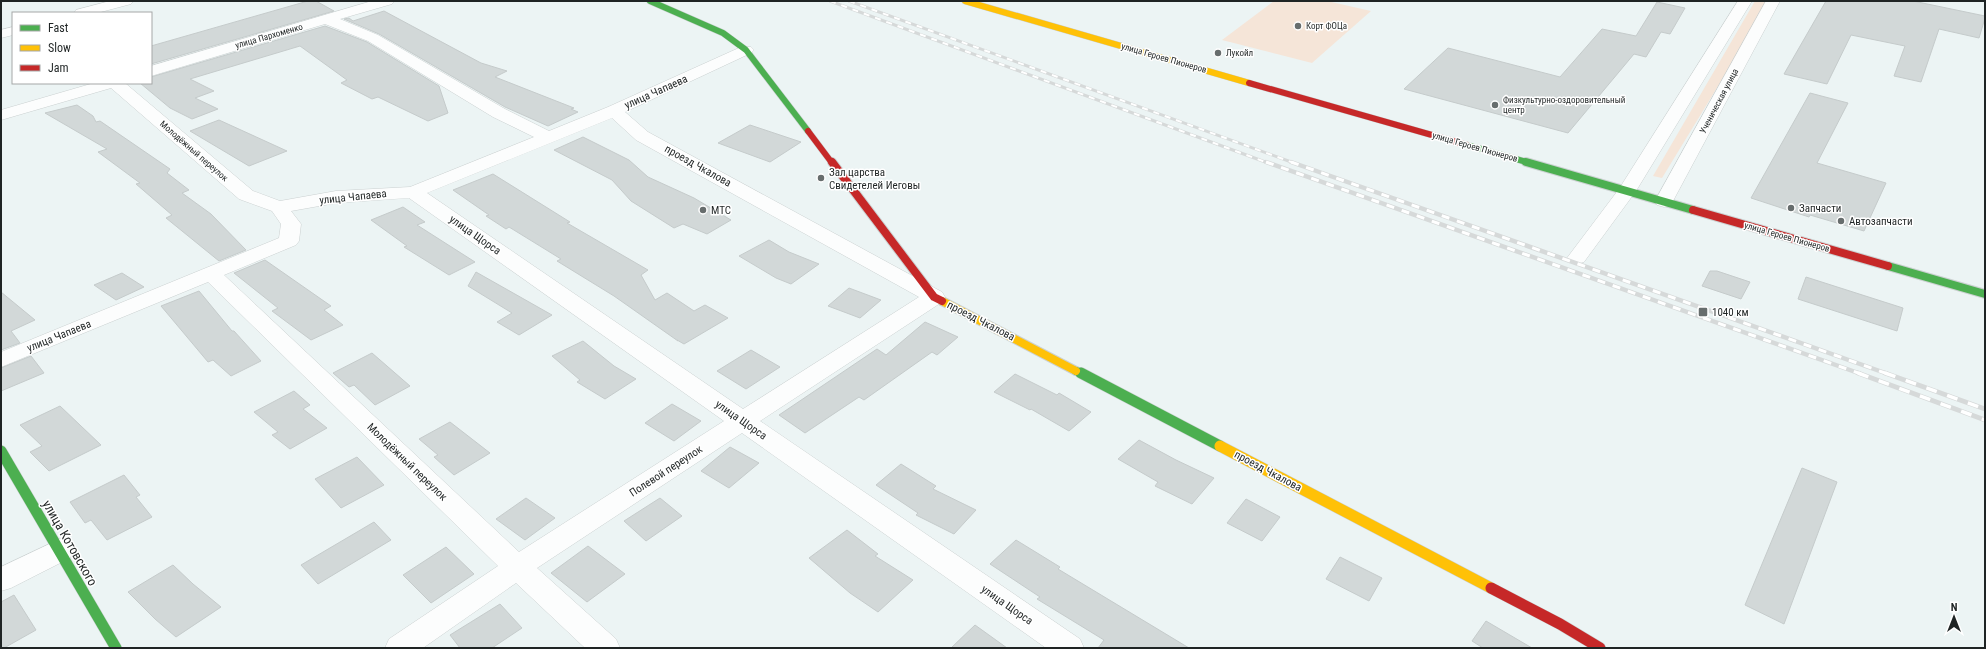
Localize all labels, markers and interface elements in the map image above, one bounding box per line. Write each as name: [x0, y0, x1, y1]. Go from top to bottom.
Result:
legend: [12, 12, 152, 84]
text: Fast: [48, 21, 69, 35]
street label: улица Пархоменко: [234, 21, 304, 50]
marker: Корт ФОЦа: [1293, 21, 1303, 31]
place label: Корт ФОЦа: [1306, 21, 1347, 31]
text: Slow: [48, 41, 71, 55]
street label: улица Героев Пионеров: [1120, 41, 1208, 75]
marker: Лукойл: [1213, 48, 1223, 58]
place label: Лукойл: [1226, 48, 1253, 58]
text: Jam: [48, 61, 69, 75]
street label: Ученическая улица: [1698, 67, 1740, 135]
street label: улица Чапаева: [622, 72, 690, 112]
place label: Физкультурно-оздоровительный центр: [1503, 95, 1625, 115]
marker: Физкультурно-оздоровительный центр: [1490, 100, 1500, 110]
street label: Молодёжный переулок: [158, 119, 231, 184]
street label: улица Героев Пионеров: [1431, 130, 1519, 164]
street label: проезд Чкалова: [662, 142, 734, 190]
place label: Зал царства Свидетелей Иеговы: [829, 166, 920, 192]
marker: Зал царства Свидетелей Иеговы: [816, 173, 826, 183]
street label: улица Чапаева: [319, 187, 387, 207]
place label: Запчасти: [1799, 202, 1841, 215]
marker: Запчасти: [1786, 203, 1796, 213]
place label: МТС: [711, 204, 731, 217]
marker: МТС: [698, 205, 708, 215]
street label: улица Щорса: [447, 213, 503, 257]
place label: Автозапчасти: [1849, 215, 1913, 228]
marker: Автозапчасти: [1836, 216, 1846, 226]
street label: улица Героев Пионеров: [1743, 220, 1831, 254]
street label: проезд Чкалова: [945, 298, 1017, 344]
marker: 1040 км: [1697, 306, 1709, 318]
place label: 1040 км: [1712, 306, 1749, 319]
street label: улица Чапаева: [25, 317, 93, 355]
street label: улица Щорса: [713, 398, 769, 442]
street label: Молодёжный переулок: [364, 420, 450, 504]
street label: Полевой переулок: [627, 442, 705, 499]
street label: проезд Чкалова: [1232, 448, 1304, 494]
street label: улица Котовского: [39, 498, 101, 588]
street label: улица Щорса: [979, 583, 1035, 627]
north arrow: [1934, 597, 1974, 637]
text: N: [1951, 601, 1958, 614]

